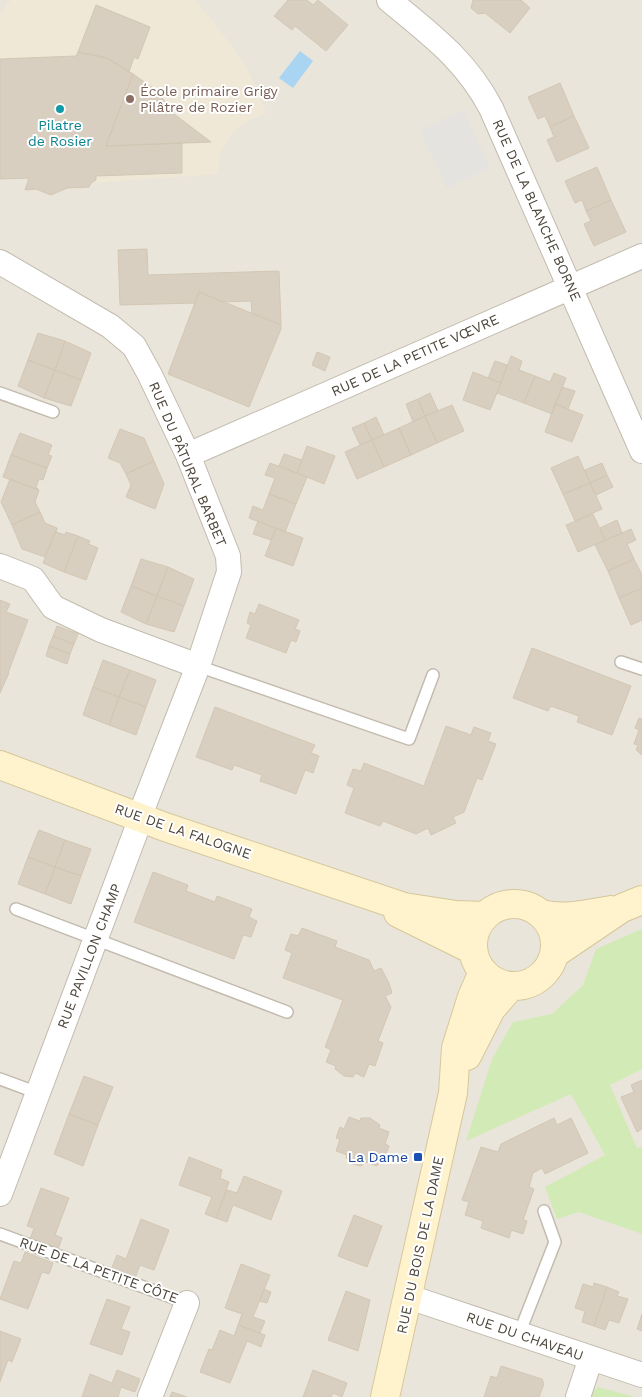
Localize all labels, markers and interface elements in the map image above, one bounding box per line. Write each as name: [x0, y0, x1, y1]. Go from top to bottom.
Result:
place label: École primaire Grigy Pilâtre de Rozier: [140, 83, 279, 115]
marker: École primaire Grigy Pilâtre de Rozier: [124, 93, 136, 105]
marker: Pilatre de Rosier: [54, 103, 66, 115]
place label: Pilatre de Rosier: [28, 117, 92, 149]
street label: RUE DE LA BLANCHE BORNE: [490, 117, 584, 303]
street label: RUE DE LA PETITE VŒVRE: [329, 311, 501, 399]
street label: RUE DU PÂTURAL BARBET: [146, 379, 230, 549]
street label: RUE DE LA FALOGNE: [113, 800, 253, 862]
street label: RUE PAVILLON CHAMP: [54, 881, 124, 1031]
place label: La Dame: [348, 1149, 408, 1165]
marker: La Dame: [412, 1151, 424, 1163]
street label: RUE DU BOIS DE LA DAME: [393, 1155, 447, 1335]
street label: RUE DE LA PETITE CÔTE: [17, 1234, 181, 1306]
street label: RUE DU CHAVEAU: [464, 1308, 586, 1364]

